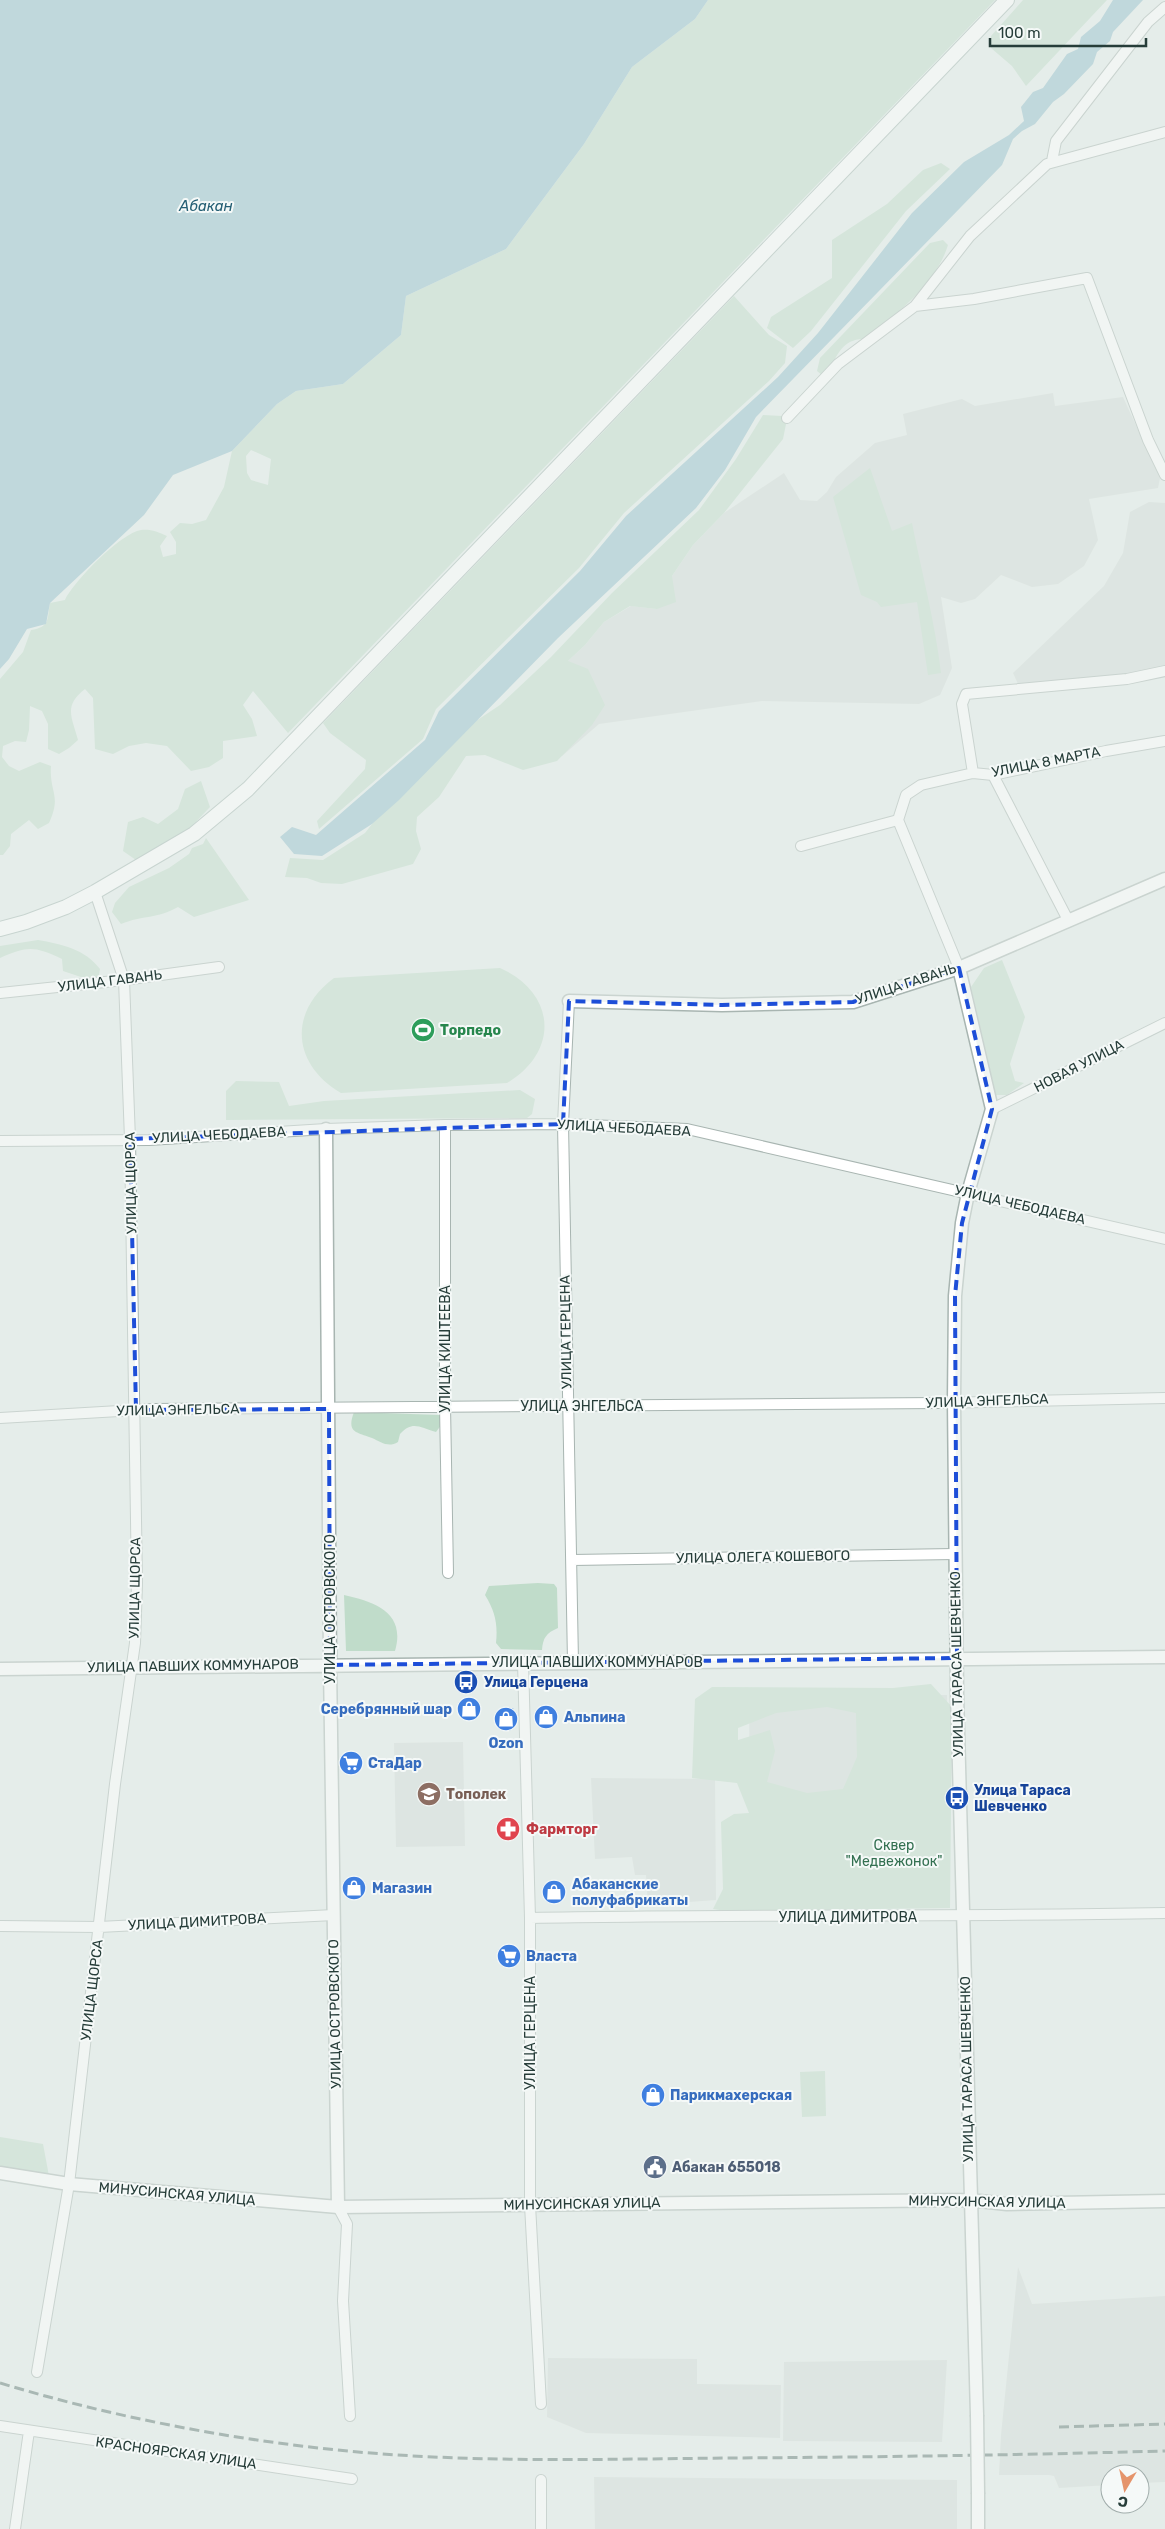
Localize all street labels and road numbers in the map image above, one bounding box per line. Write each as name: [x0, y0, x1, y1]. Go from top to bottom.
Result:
street label: УЛИЦА 8 МАРТА: [990, 743, 1102, 781]
street label: УЛИЦА ГАВАНЬ: [853, 960, 959, 1008]
street label: УЛИЦА ГАВАНЬ: [57, 966, 163, 996]
street label: НОВАЯ УЛИЦА: [1031, 1036, 1127, 1096]
street label: УЛИЦА ЧЕБОДАЕВА: [557, 1116, 692, 1140]
street label: УЛИЦА ЧЕБОДАЕВА: [152, 1123, 287, 1147]
street label: УЛИЦА ЩОРСА: [122, 1131, 140, 1234]
street label: УЛИЦА ЧЕБОДАЕВА: [953, 1182, 1088, 1228]
street label: УЛИЦА ГЕРЦЕНА: [556, 1274, 575, 1389]
street label: УЛИЦА КИШТЕЕВА: [437, 1285, 454, 1413]
street label: УЛИЦА ЭНГЕЛЬСА: [925, 1390, 1049, 1412]
street label: УЛИЦА ЭНГЕЛЬСА: [521, 1398, 644, 1415]
street label: УЛИЦА ЭНГЕЛЬСА: [116, 1400, 240, 1420]
street label: УЛИЦА ОСТРОВСКОГО: [322, 1534, 339, 1684]
street label: УЛИЦА ЩОРСА: [126, 1536, 144, 1639]
street label: УЛИЦА ОЛЕГА КОШЕВОГО: [676, 1547, 850, 1567]
street label: УЛИЦА ТАРАСА ШЕВЧЕНКО: [947, 1571, 967, 1757]
street label: УЛИЦА ПАВШИХ КОММУНАРОВ: [491, 1654, 703, 1671]
street label: УЛИЦА ПАВШИХ КОММУНАРОВ: [87, 1656, 299, 1676]
street label: УЛИЦА ДИМИТРОВА: [779, 1909, 918, 1926]
street label: УЛИЦА ДИМИТРОВА: [128, 1910, 267, 1934]
street label: УЛИЦА ЩОРСА: [77, 1938, 107, 2042]
street label: УЛИЦА ОСТРОВСКОГО: [325, 1939, 345, 2089]
street label: УЛИЦА ГЕРЦЕНА: [522, 1975, 539, 2090]
street label: УЛИЦА ТАРАСА ШЕВЧЕНКО: [957, 1976, 977, 2162]
street label: МИНУСИНСКАЯ УЛИЦА: [98, 2179, 257, 2209]
street label: МИНУСИНСКАЯ УЛИЦА: [908, 2192, 1066, 2212]
street label: МИНУСИНСКАЯ УЛИЦА: [503, 2194, 661, 2214]
street label: КРАСНОЯРСКАЯ УЛИЦА: [94, 2433, 258, 2473]

